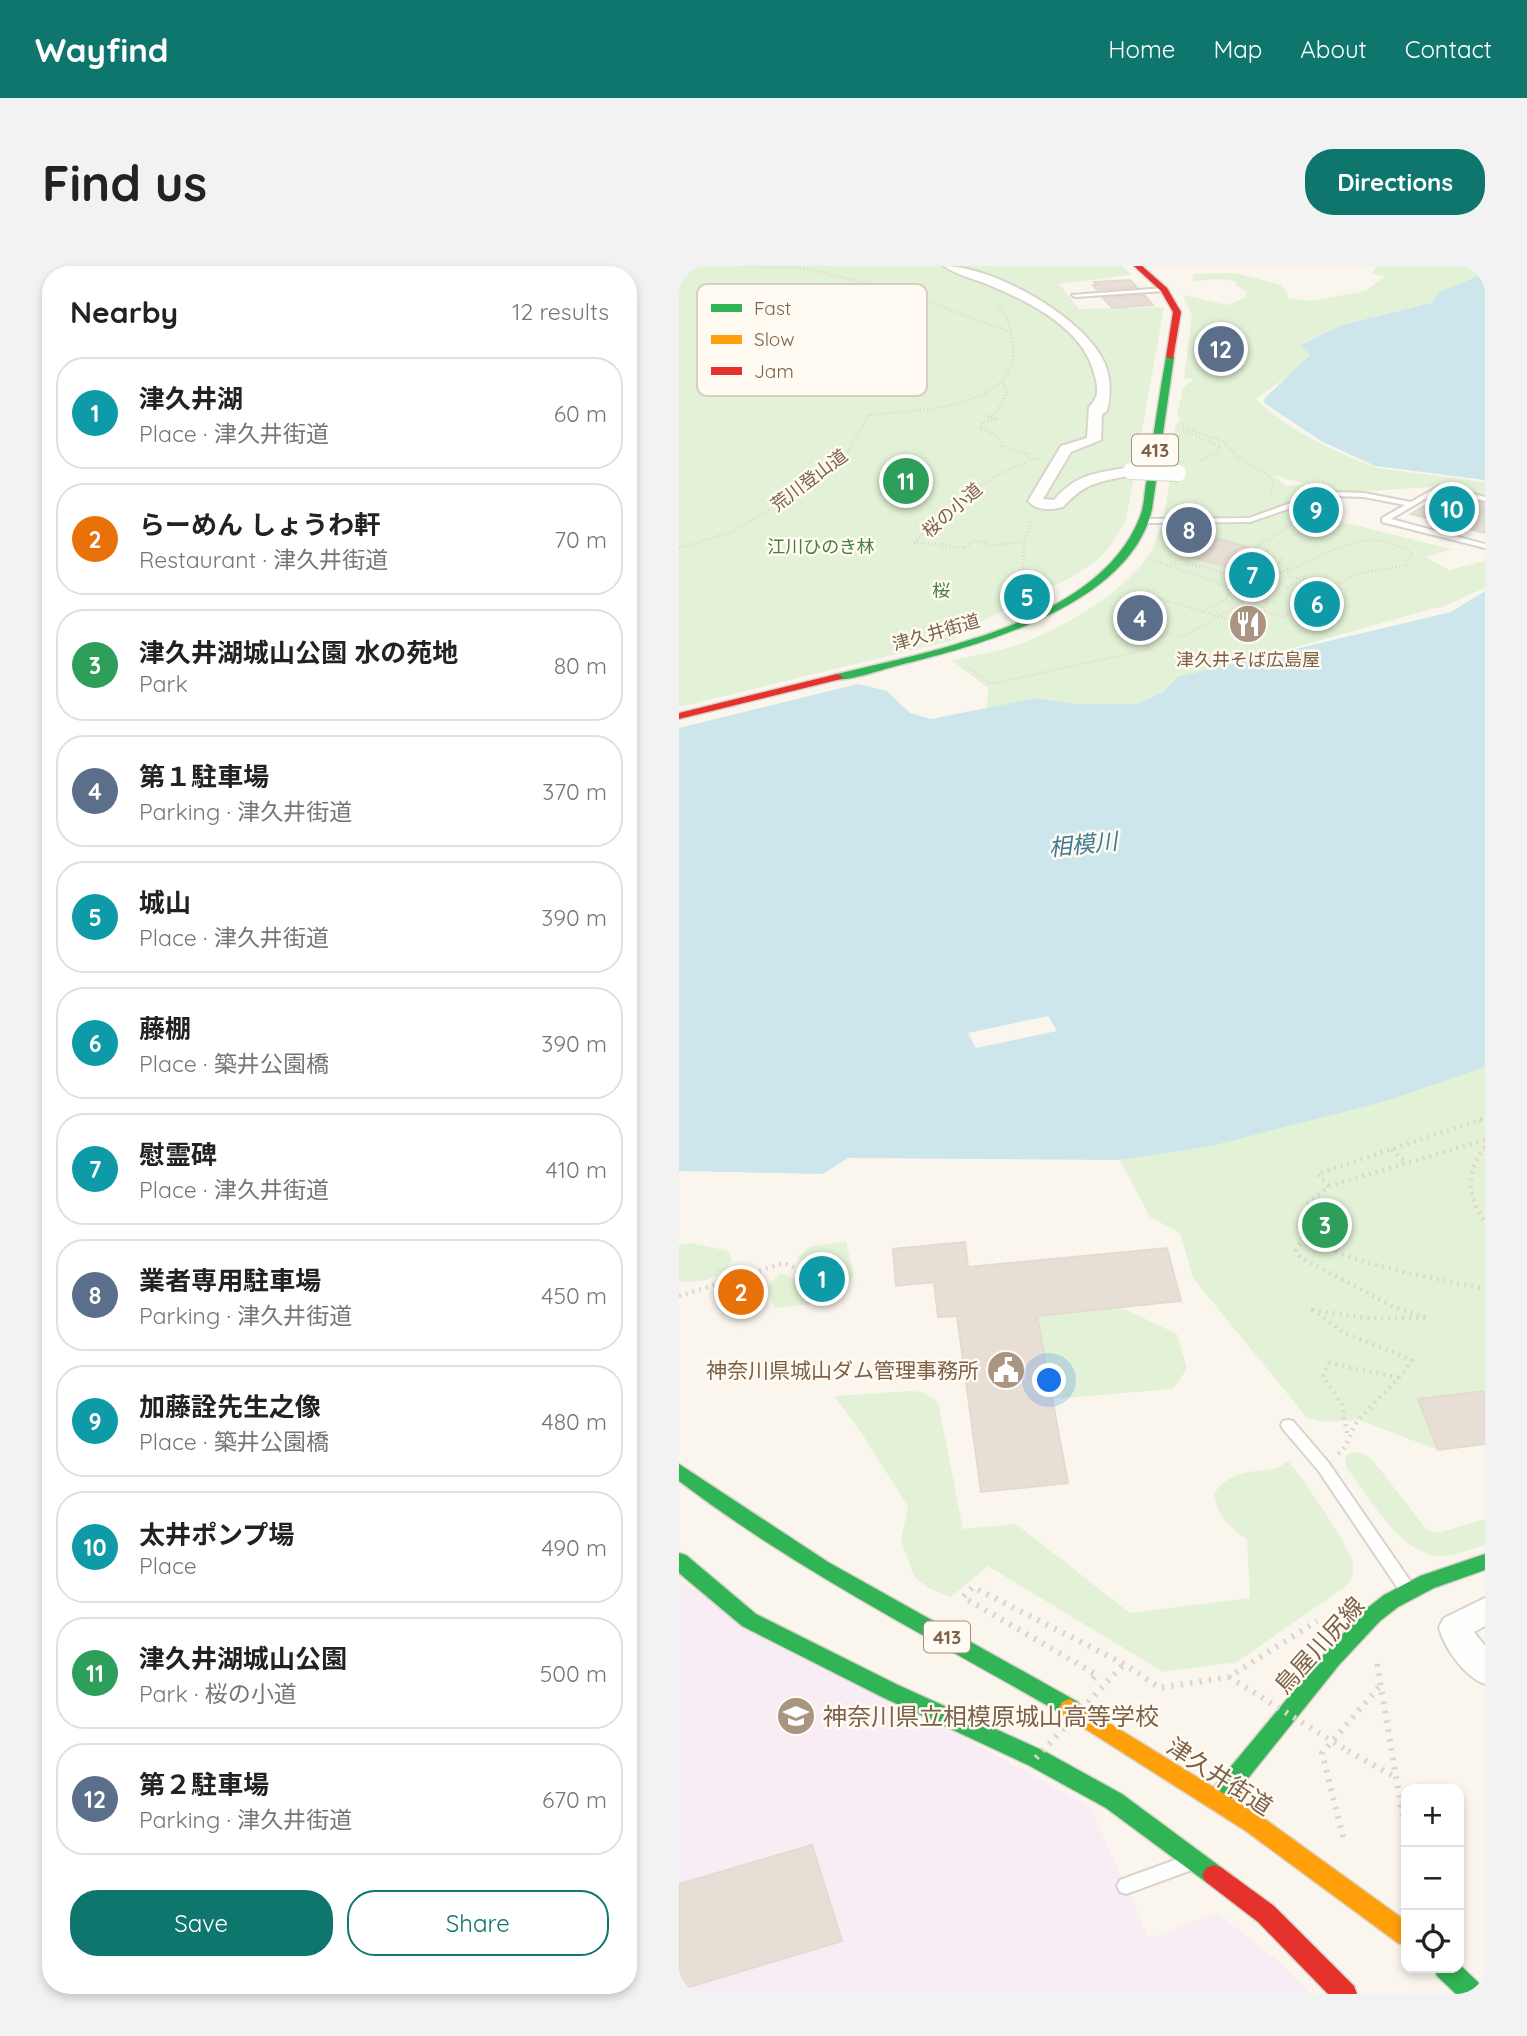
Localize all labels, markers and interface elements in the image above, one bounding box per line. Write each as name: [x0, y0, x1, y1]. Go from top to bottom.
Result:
text: Wayfind: [35, 29, 169, 70]
text: Home: [1108, 34, 1175, 64]
text: Map: [1213, 34, 1262, 64]
text: About: [1300, 34, 1367, 64]
text: Contact: [1405, 34, 1492, 64]
button: Directions: [1305, 149, 1485, 215]
text: Find us: [42, 152, 207, 213]
legend: [697, 284, 927, 396]
text: Nearby: [70, 293, 178, 331]
text: Fast: [754, 296, 791, 320]
text: 12 results: [512, 297, 609, 326]
pin: 12: [1198, 323, 1244, 375]
text: Slow: [754, 327, 795, 351]
text: Jam: [754, 359, 794, 383]
text: 津久井湖: [139, 382, 243, 415]
text: 1: [91, 399, 99, 428]
text: 60 m: [554, 399, 607, 428]
text: Place · 津久井街道: [139, 419, 329, 448]
road number: 413: [1132, 434, 1178, 466]
street label: 荒川登山道: [766, 444, 852, 516]
pin: 11: [883, 455, 929, 507]
street label: 桜の小道: [917, 478, 987, 542]
pin: 10: [1429, 483, 1475, 535]
pin: 9: [1293, 484, 1339, 536]
pin: 8: [1166, 504, 1212, 556]
text: らーめん しょうわ軒: [139, 508, 380, 541]
text: 2: [88, 525, 102, 554]
text: 70 m: [554, 525, 607, 554]
park label: 江川ひのき林: [767, 535, 875, 558]
text: Restaurant · 津久井街道: [139, 545, 388, 574]
pin: 7: [1229, 549, 1275, 601]
pin: 5: [1004, 571, 1050, 623]
pin: 6: [1294, 578, 1340, 630]
park label: 桜: [932, 579, 950, 602]
pin: 4: [1117, 592, 1163, 644]
restaurant icon: 津久井そば広島屋: [1227, 603, 1269, 645]
street label: 津久井街道: [890, 609, 982, 655]
text: 津久井湖城山公園 水の苑地: [139, 636, 458, 669]
place label: 津久井そば広島屋: [1176, 648, 1320, 671]
text: 3: [89, 651, 101, 680]
text: 80 m: [554, 651, 607, 680]
text: Park: [139, 669, 188, 698]
text: 第１駐車場: [139, 760, 269, 793]
text: 4: [88, 777, 102, 806]
text: 370 m: [542, 777, 607, 806]
text: Parking · 津久井街道: [139, 797, 352, 826]
water label: 相模川: [1047, 826, 1122, 862]
text: 城山: [139, 886, 191, 919]
text: 5: [88, 903, 102, 932]
text: 390 m: [541, 903, 607, 932]
text: Place · 津久井街道: [139, 923, 329, 952]
text: 藤棚: [139, 1012, 191, 1045]
text: 6: [89, 1029, 101, 1058]
text: 390 m: [541, 1029, 607, 1058]
text: Place · 築井公園橋: [139, 1049, 329, 1078]
text: 慰霊碑: [139, 1138, 217, 1171]
text: 7: [89, 1155, 101, 1184]
text: 410 m: [546, 1155, 607, 1184]
text: Place · 津久井街道: [139, 1175, 329, 1204]
pin: 3: [1302, 1199, 1348, 1251]
pin: 1: [799, 1253, 845, 1305]
text: 業者専用駐車場: [139, 1264, 321, 1297]
pin: 2: [718, 1266, 764, 1318]
text: 8: [89, 1281, 101, 1310]
text: 450 m: [541, 1281, 607, 1310]
text: Parking · 津久井街道: [139, 1301, 352, 1330]
public building icon: 神奈川県城山ダム管理事務所: [985, 1349, 1027, 1391]
place label: 神奈川県城山ダム管理事務所: [706, 1357, 979, 1383]
your location: [1032, 1363, 1066, 1397]
text: 加藤詮先生之像: [139, 1390, 321, 1423]
text: 9: [88, 1407, 102, 1436]
text: 480 m: [542, 1407, 607, 1436]
text: Place · 築井公園橋: [139, 1427, 329, 1456]
text: 太井ポンプ場: [139, 1518, 294, 1551]
text: 10: [83, 1533, 107, 1562]
text: 490 m: [542, 1533, 607, 1562]
text: Place: [139, 1551, 197, 1580]
street label: 鳥屋川尻線: [1268, 1590, 1370, 1700]
road number: 413: [924, 1622, 970, 1652]
text: 津久井湖城山公園: [139, 1642, 347, 1675]
text: 11: [86, 1659, 104, 1688]
text: 500 m: [540, 1659, 607, 1688]
text: Park · 桜の小道: [139, 1679, 297, 1708]
school or university icon: 神奈川県立相模原城山高等学校: [775, 1695, 817, 1737]
place label: 神奈川県立相模原城山高等学校: [823, 1701, 1159, 1731]
street label: 津久井街道: [1162, 1731, 1278, 1821]
text: 第２駐車場: [139, 1768, 269, 1801]
map controls: [1401, 1784, 1464, 1973]
button: +: [1401, 1784, 1464, 1847]
text: 12: [84, 1785, 106, 1814]
text: 670 m: [542, 1785, 607, 1814]
text: Parking · 津久井街道: [139, 1805, 352, 1834]
button: −: [1401, 1847, 1464, 1910]
button: Save: [70, 1890, 333, 1956]
button: Share: [347, 1890, 609, 1956]
button: locate: [1401, 1910, 1464, 1973]

